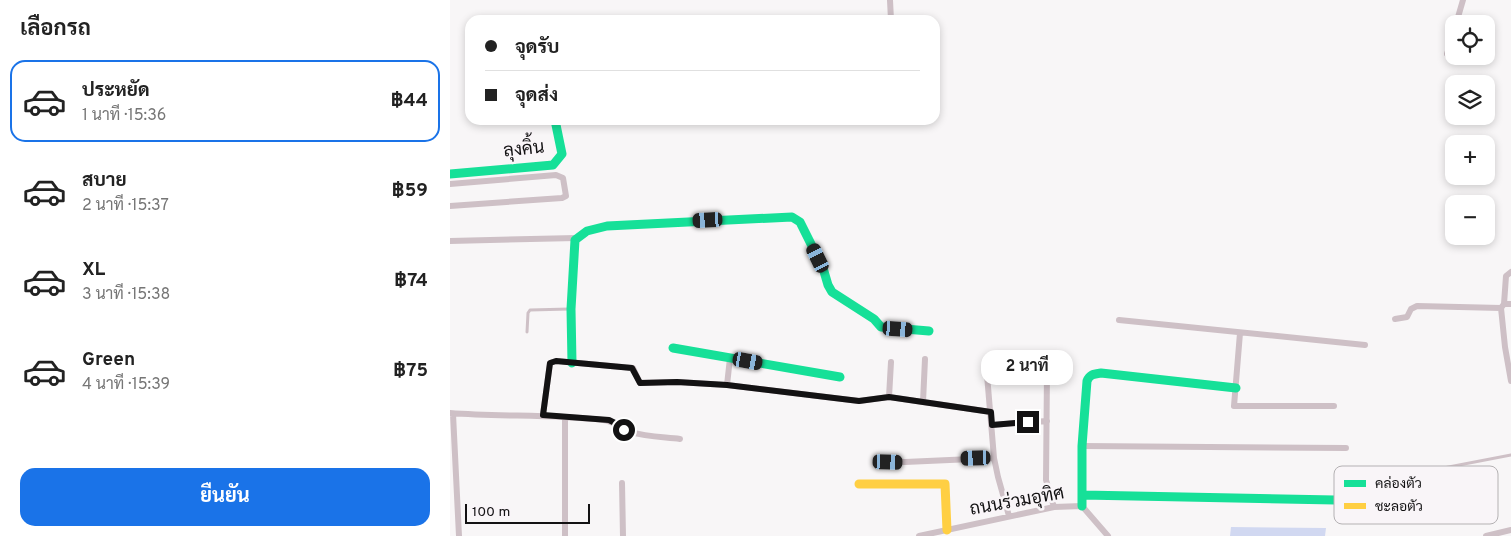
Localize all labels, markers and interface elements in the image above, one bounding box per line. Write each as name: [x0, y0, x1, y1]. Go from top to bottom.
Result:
map controls: [1445, 15, 1495, 245]
button: locate: [1445, 15, 1495, 65]
text: เลือกรถ: [20, 16, 91, 43]
text: จุดรับ: [515, 36, 559, 60]
button: layers: [1445, 75, 1495, 125]
icon: car: [22, 79, 67, 124]
text: ประหยัด: [82, 79, 150, 103]
text: จุดส่ง: [515, 84, 558, 108]
text: ฿44: [390, 89, 428, 113]
text: 1 นาที · 15:36: [82, 106, 166, 126]
street label: ลุงคิ้น: [502, 131, 546, 164]
button: +: [1445, 135, 1495, 185]
icon: car: [22, 169, 67, 214]
text: สบาย: [82, 169, 127, 193]
text: ฿59: [392, 179, 428, 203]
button: −: [1445, 195, 1495, 245]
text: 2 นาที · 15:37: [82, 196, 169, 216]
car: [692, 212, 723, 228]
car: [804, 241, 831, 275]
text: XL: [82, 258, 105, 282]
icon: car: [22, 259, 67, 304]
text: ฿74: [394, 269, 428, 293]
text: 3 นาที · 15:38: [82, 285, 170, 305]
car: [882, 320, 913, 338]
text: Green: [82, 348, 135, 372]
icon: car: [22, 349, 67, 394]
callout: 2 นาที: [982, 350, 1074, 384]
car: [731, 351, 764, 371]
text: 2 นาที: [1005, 357, 1049, 377]
text: ฿75: [393, 359, 428, 383]
text: 4 นาที · 15:39: [82, 375, 170, 395]
route end: [1017, 411, 1039, 433]
route start: [613, 419, 635, 441]
car: [960, 450, 991, 466]
car: [872, 454, 903, 470]
legend: [1334, 466, 1498, 524]
button: ยืนยัน: [20, 468, 430, 526]
text: คล่องตัว: [1375, 476, 1422, 493]
street label: ถนนร่วมอุทิศ: [968, 480, 1066, 522]
text: ชะลอตัว: [1375, 499, 1423, 516]
scale bar: [465, 501, 590, 524]
text: 100 m: [472, 504, 510, 521]

